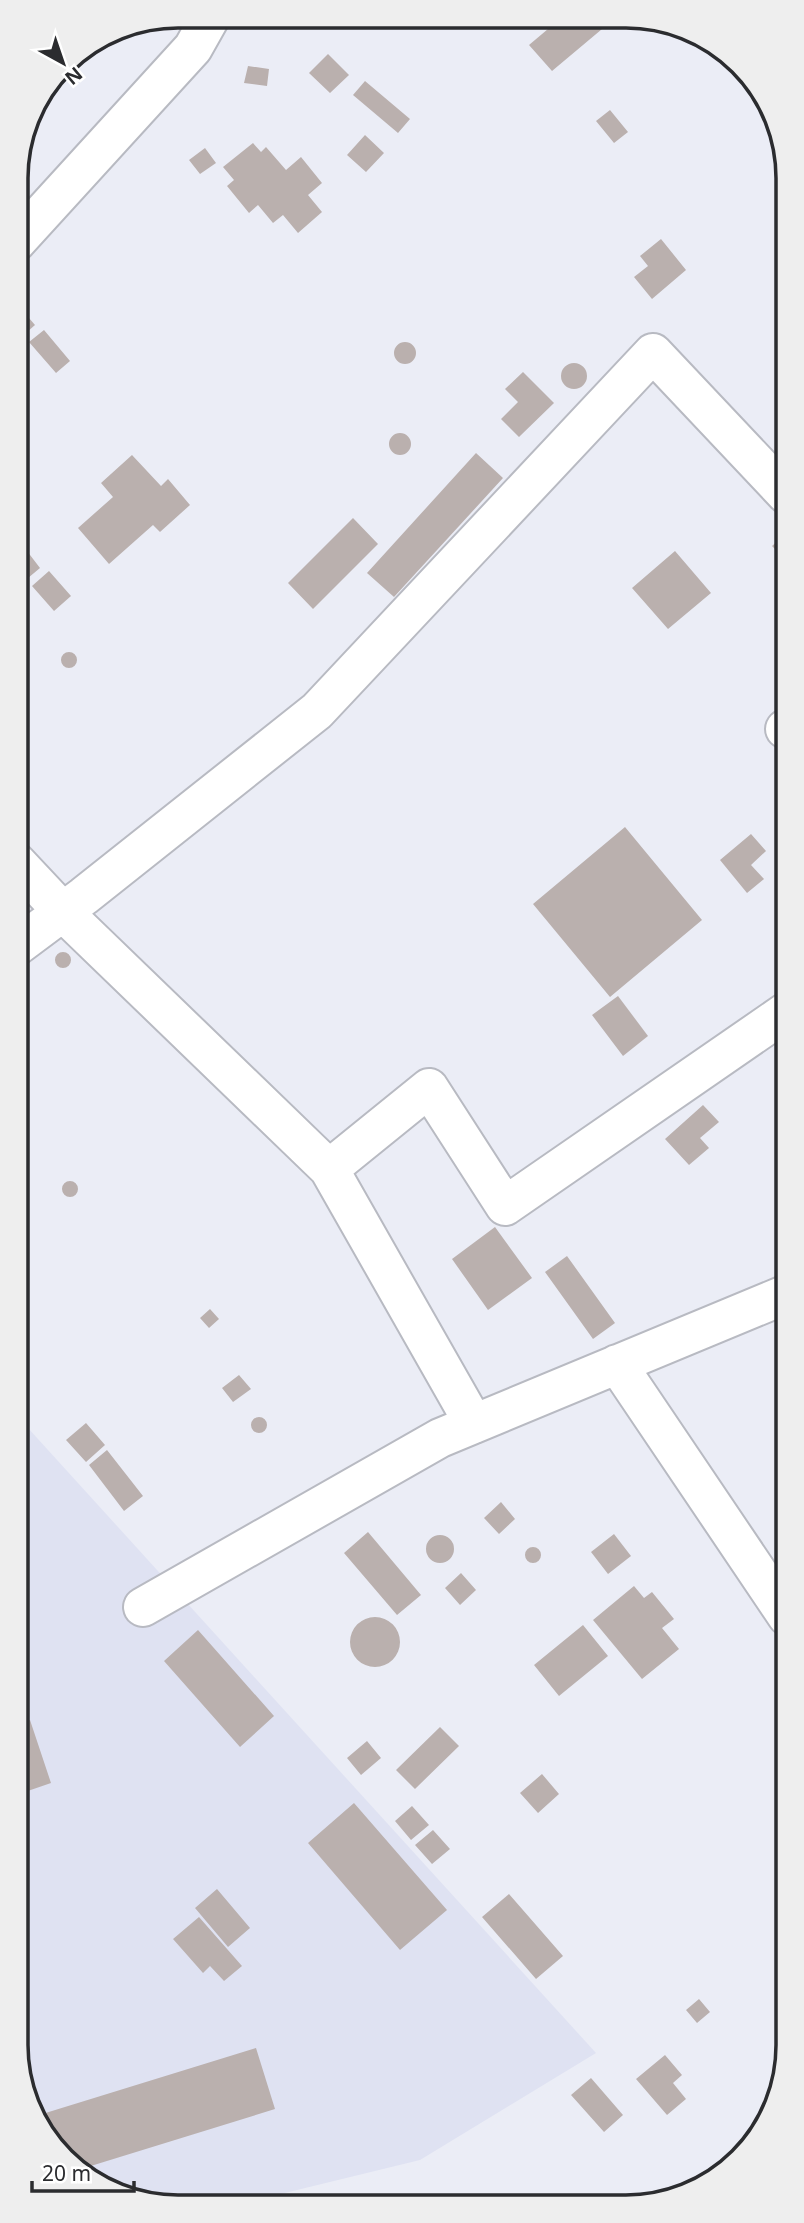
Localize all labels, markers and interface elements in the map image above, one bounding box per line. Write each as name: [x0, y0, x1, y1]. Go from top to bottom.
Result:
north arrow: [28, 28, 98, 98]
text: N: [60, 61, 88, 91]
scale bar: [32, 2150, 133, 2194]
text: 20 m: [42, 2159, 91, 2187]

